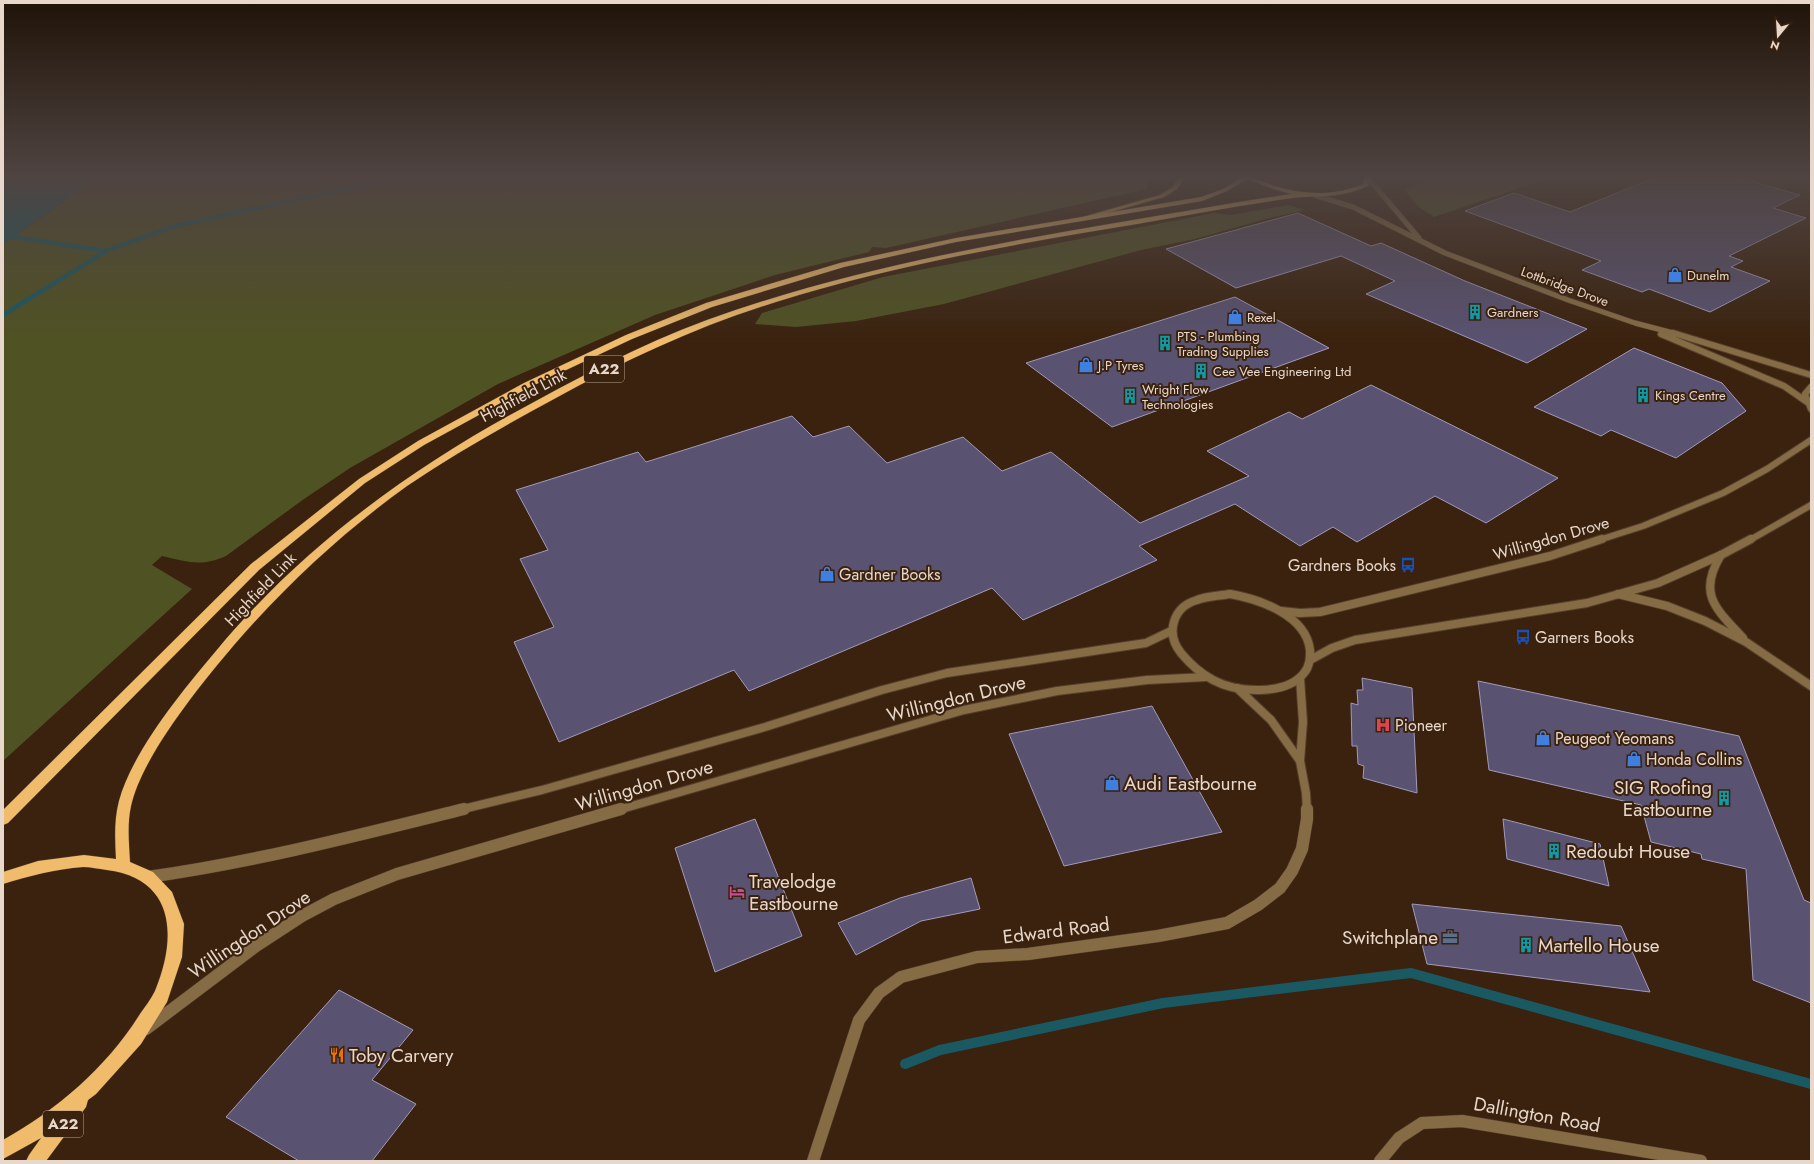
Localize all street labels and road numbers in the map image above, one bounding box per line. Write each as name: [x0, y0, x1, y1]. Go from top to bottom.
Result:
street label: Lottbridge Drove: [1518, 262, 1612, 311]
road number: A22: [584, 356, 624, 382]
street label: Highfield Link: [476, 363, 571, 428]
street label: Willingdon Drove: [1490, 511, 1612, 566]
street label: Highfield Link: [219, 547, 302, 631]
street label: Willingdon Drove: [884, 668, 1029, 729]
street label: Willingdon Drove: [572, 753, 716, 818]
street label: Willingdon Drove: [183, 883, 316, 985]
street label: Edward Road: [1001, 911, 1111, 950]
street label: Dallington Road: [1471, 1090, 1602, 1139]
road number: A22: [43, 1111, 83, 1137]

